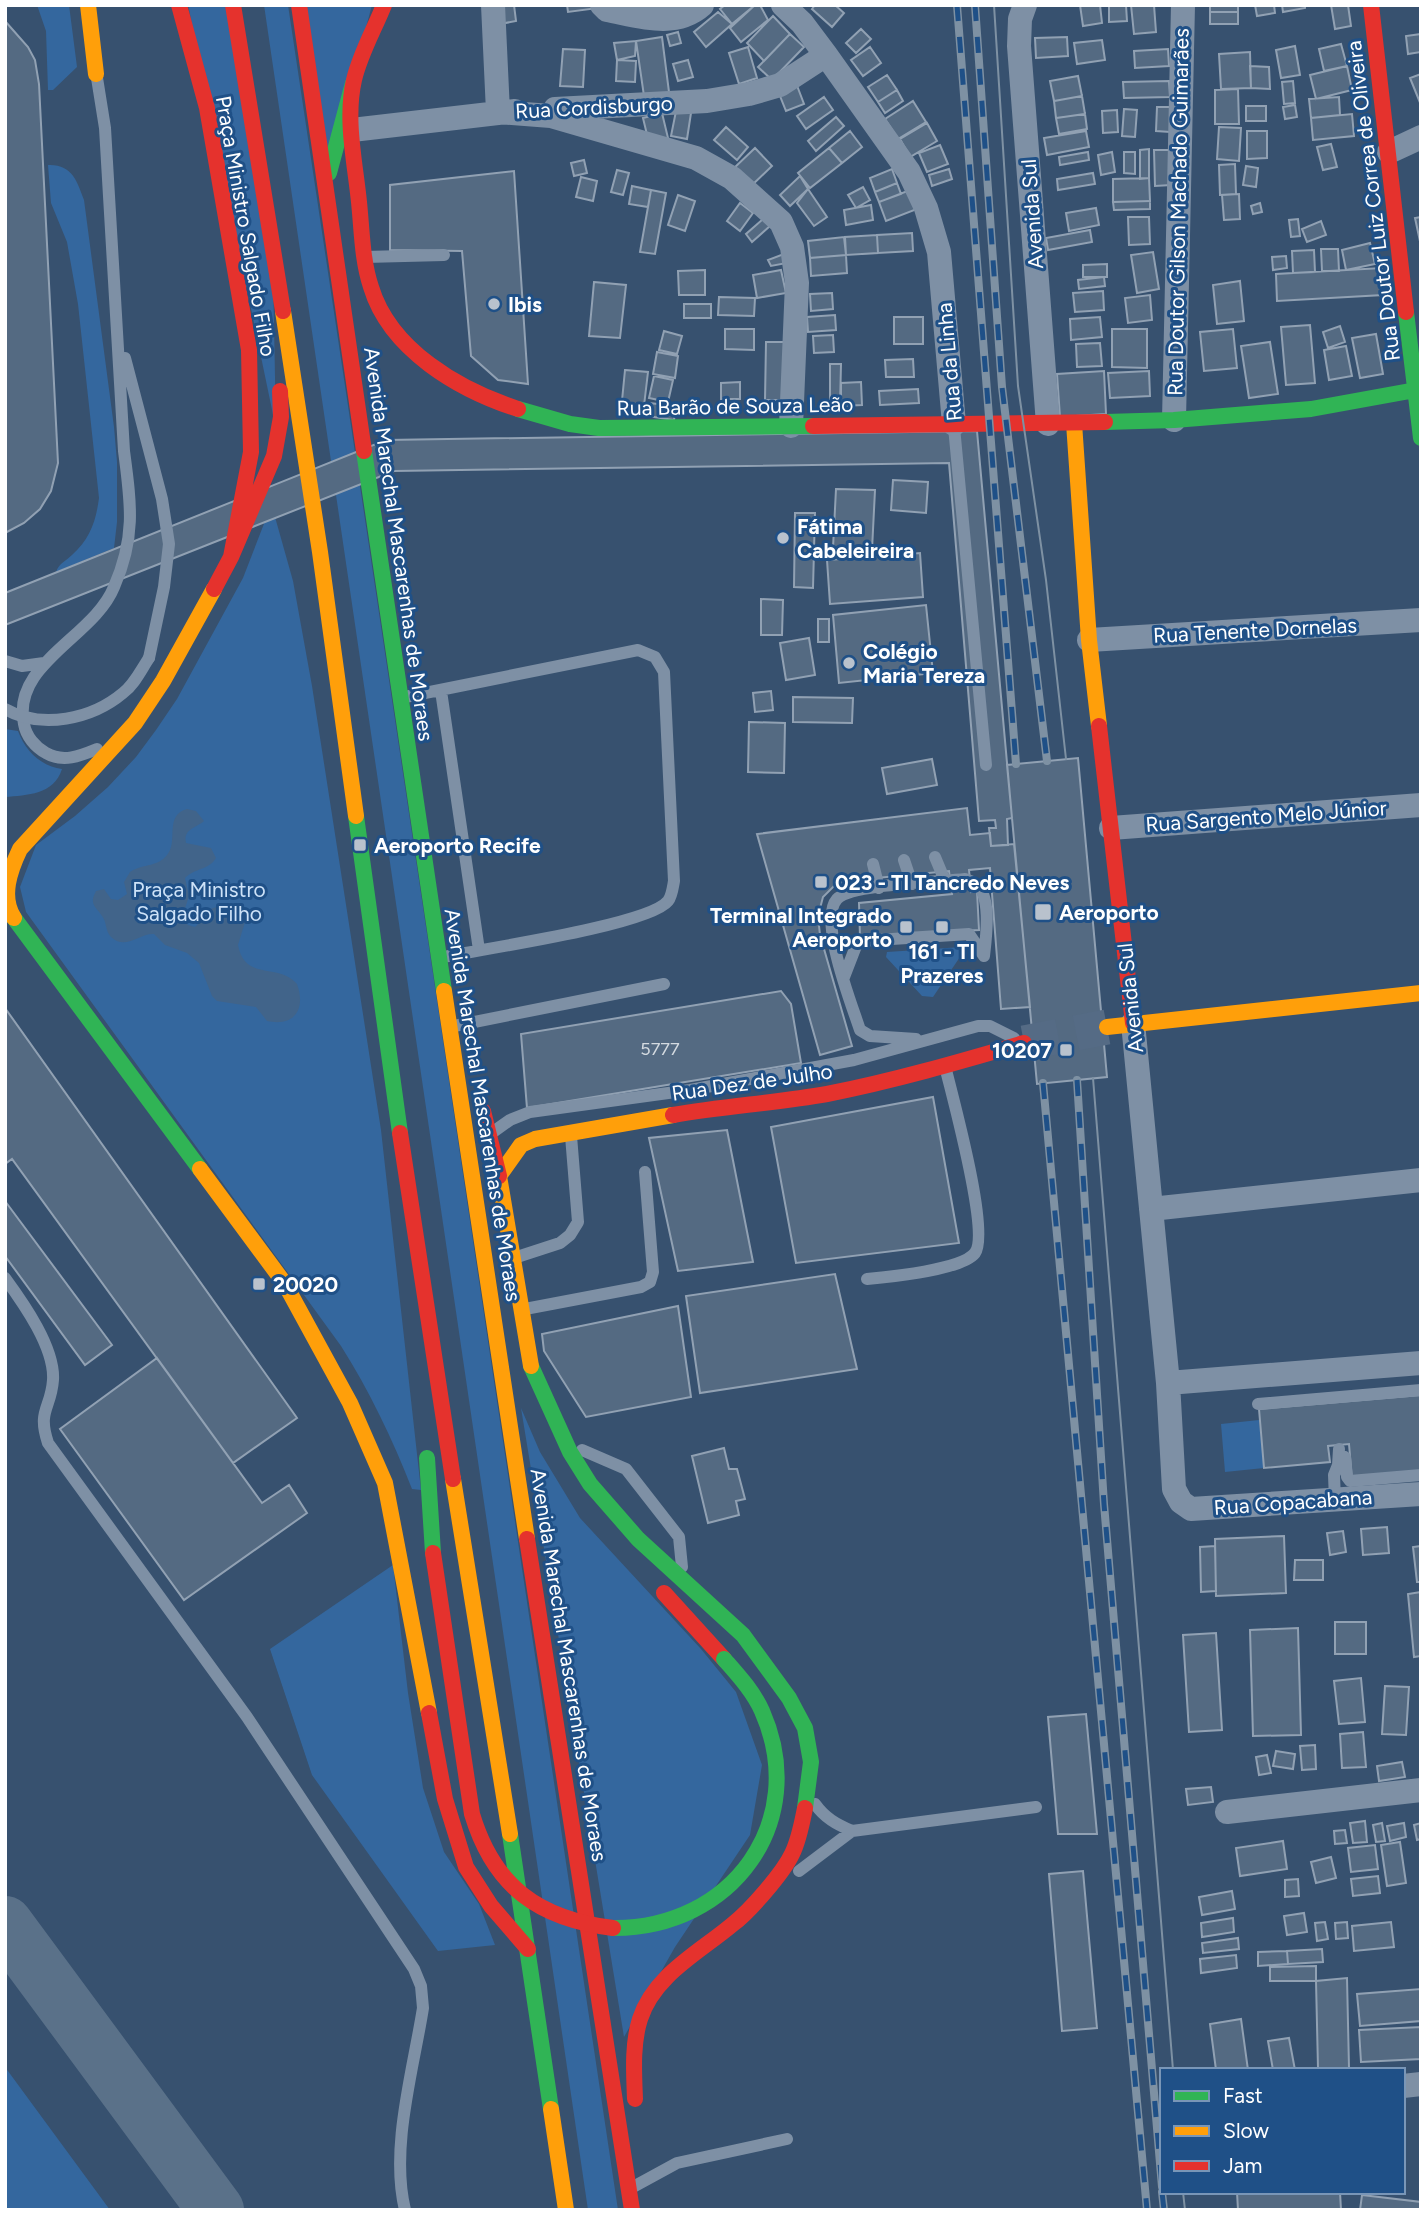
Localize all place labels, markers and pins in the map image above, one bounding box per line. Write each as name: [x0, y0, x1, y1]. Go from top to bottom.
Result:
place label: Ibis: [508, 292, 542, 317]
marker: Ibis: [486, 296, 502, 312]
place label: Fátima Cabeleireira: [797, 514, 914, 563]
marker: Fátima Cabeleireira: [775, 530, 791, 546]
place label: Colégio Maria Tereza: [863, 639, 985, 688]
marker: Colégio Maria Tereza: [841, 655, 857, 671]
place label: Aeroporto Recife: [374, 833, 541, 858]
marker: Aeroporto Recife: [352, 837, 368, 853]
place label: 023 - TI Tancredo Neves: [835, 870, 1069, 895]
marker: 023 - TI Tancredo Neves: [813, 874, 829, 890]
place label: Aeroporto: [1059, 900, 1159, 925]
marker: Aeroporto: [1033, 902, 1053, 922]
place label: Terminal Integrado Aeroporto: [710, 903, 892, 952]
marker: Terminal Integrado Aeroporto: [898, 919, 914, 935]
marker: 161 - TI Prazeres: [934, 919, 950, 935]
place label: 161 - TI Prazeres: [901, 939, 984, 988]
place label: 10207: [992, 1038, 1052, 1063]
marker: 10207: [1058, 1042, 1074, 1058]
place label: 20020: [273, 1272, 338, 1297]
marker: 20020: [251, 1276, 267, 1292]

